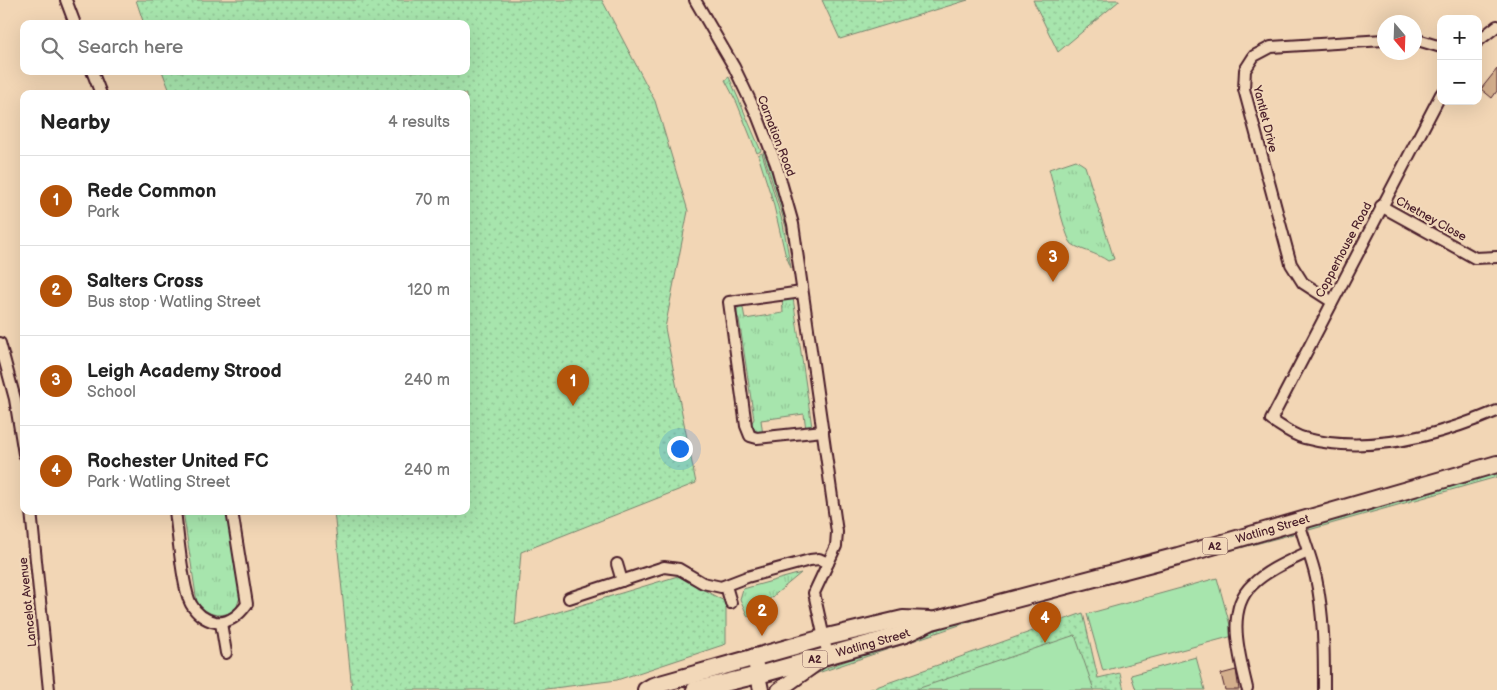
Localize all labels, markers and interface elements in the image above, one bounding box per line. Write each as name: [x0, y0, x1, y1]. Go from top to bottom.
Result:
north arrow: [1377, 15, 1422, 60]
map controls: [1437, 15, 1482, 105]
button: +: [1437, 15, 1482, 60]
search box: [20, 20, 470, 75]
icon: search: [38, 34, 66, 62]
text: Search here: [78, 36, 183, 59]
button: −: [1437, 60, 1482, 105]
street label: Yantlet Drive: [1249, 83, 1281, 154]
street label: Carnation Road: [754, 93, 798, 179]
text: Nearby: [40, 110, 110, 135]
text: 4 results: [388, 113, 450, 132]
text: Rede Common: [87, 180, 216, 203]
text: 1: [53, 191, 59, 210]
text: 70 m: [415, 191, 450, 210]
street label: Chetney Close: [1393, 193, 1469, 245]
street label: Copperhouse Road: [1312, 200, 1376, 300]
text: Park: [87, 203, 119, 222]
pin: 3: [1037, 241, 1069, 282]
text: Salters Cross: [87, 270, 203, 293]
text: 2: [51, 281, 61, 300]
text: 120 m: [407, 281, 450, 300]
text: Bus stop · Watling Street: [87, 293, 261, 312]
text: Leigh Academy Strood: [87, 360, 282, 383]
pin: 1: [557, 365, 589, 406]
text: 3: [51, 371, 61, 390]
text: 240 m: [404, 371, 450, 390]
text: School: [87, 383, 136, 402]
your location: [667, 436, 693, 462]
text: Rochester United FC: [87, 450, 269, 473]
text: 4: [51, 461, 61, 480]
text: 240 m: [404, 461, 450, 480]
text: Park · Watling Street: [87, 473, 230, 492]
street label: Watling Street: [1234, 511, 1311, 547]
road number: A2: [1202, 538, 1228, 554]
street label: Lancelot Avenue: [16, 556, 40, 648]
pin: 2: [746, 595, 778, 636]
pin: 4: [1029, 602, 1061, 643]
street label: Watling Street: [834, 625, 913, 660]
road number: A2: [802, 651, 828, 668]

